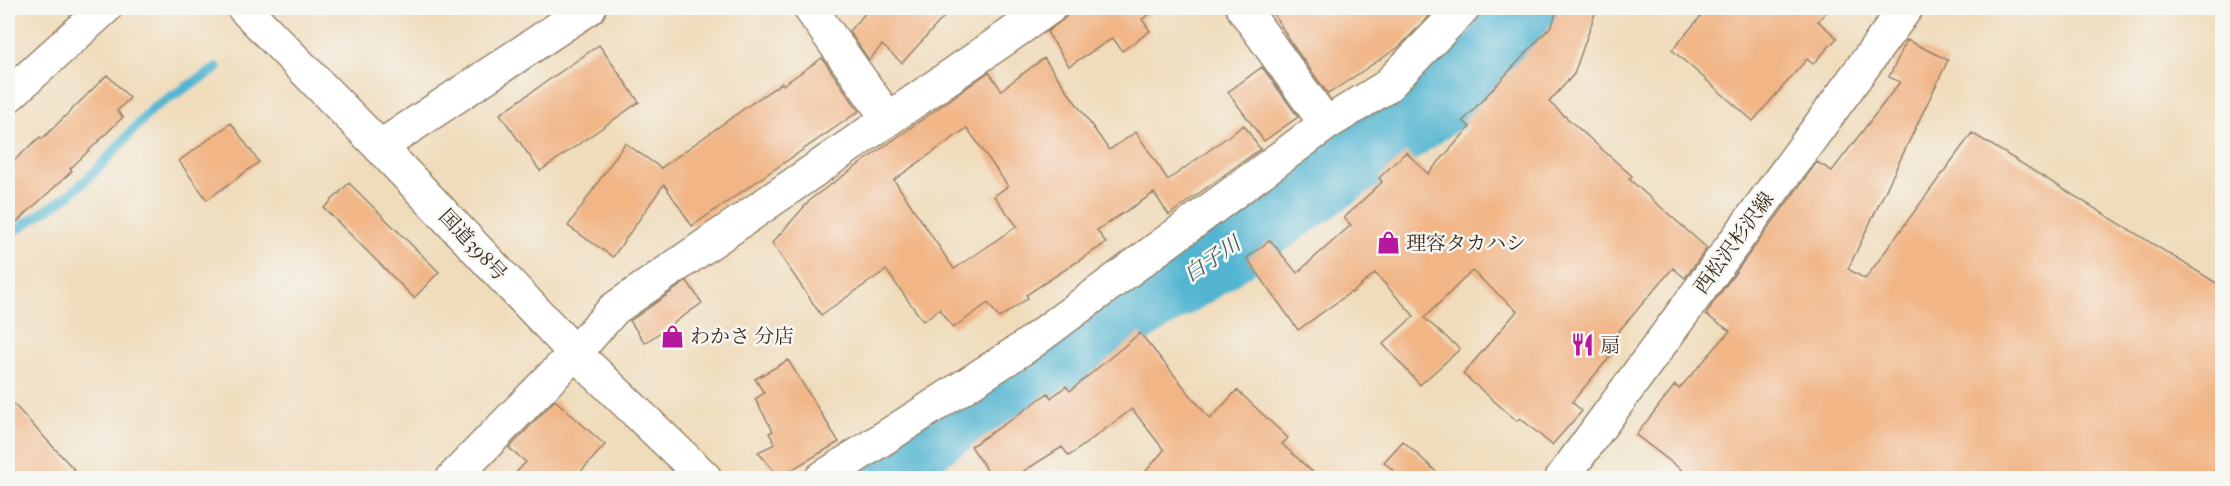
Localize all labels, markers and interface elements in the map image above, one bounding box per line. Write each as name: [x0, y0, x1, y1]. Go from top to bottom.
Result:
street label: 西松沢杉沢線: [1689, 188, 1779, 298]
street label: 国道398号: [434, 205, 512, 285]
water label: 白子川: [1179, 230, 1246, 287]
shop icon: 理容タカハシ: [1375, 230, 1401, 256]
place label: 理容タカハシ: [1406, 232, 1526, 255]
shop icon: わかさ 分店: [659, 323, 685, 349]
place label: わかさ 分店: [690, 325, 794, 348]
restaurant icon: 扇: [1569, 332, 1595, 358]
place label: 扇: [1600, 334, 1620, 357]

